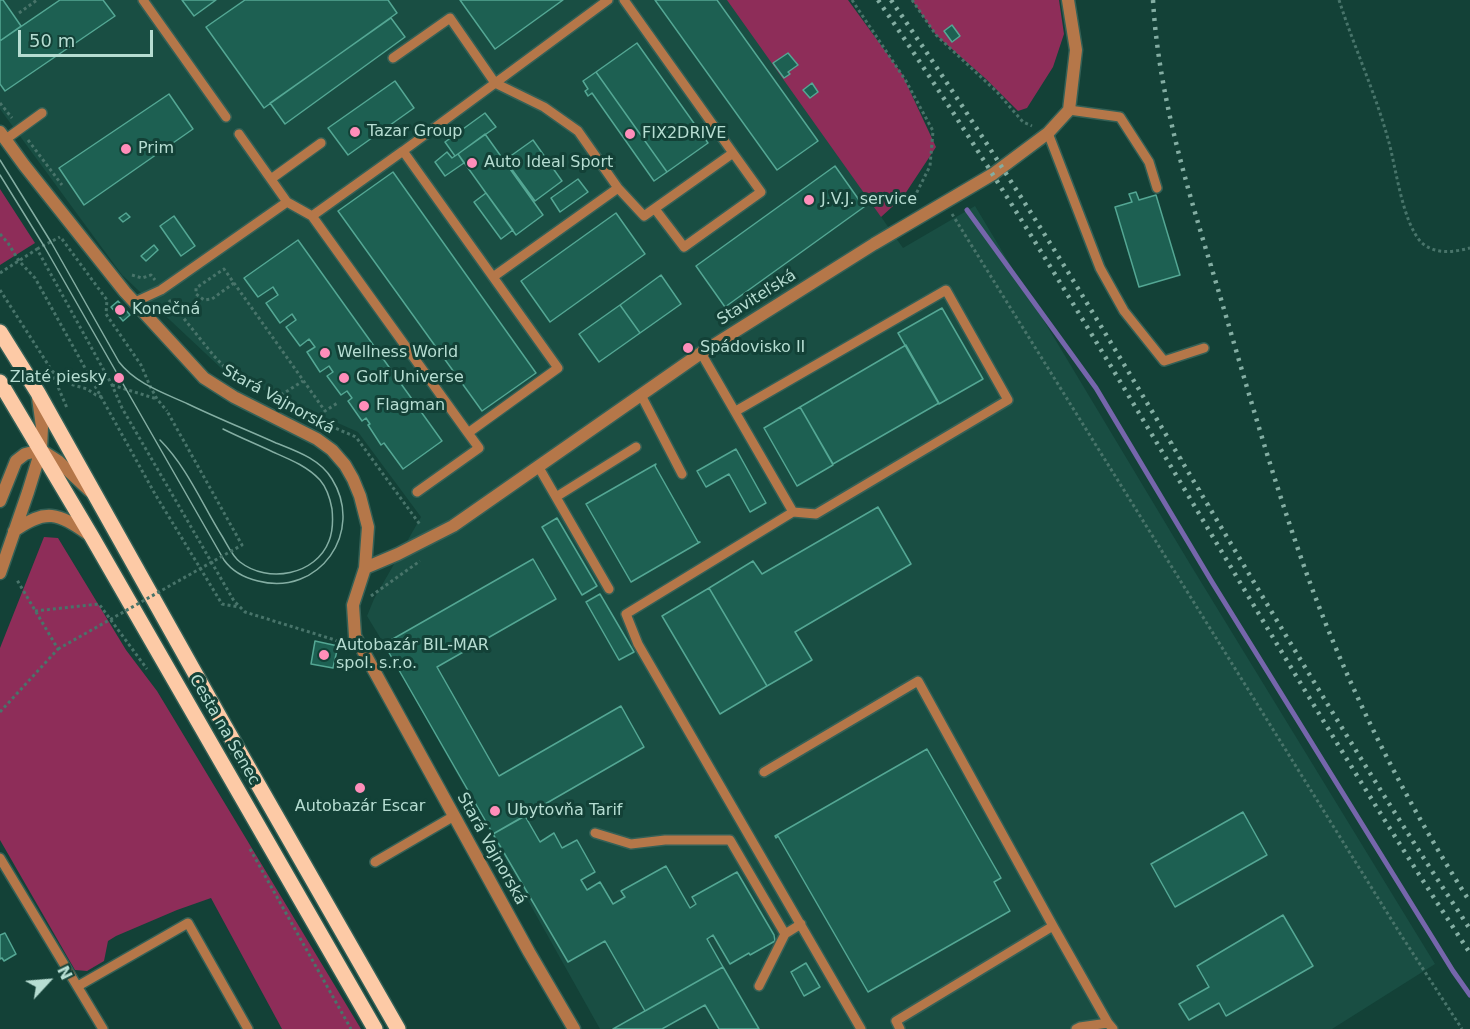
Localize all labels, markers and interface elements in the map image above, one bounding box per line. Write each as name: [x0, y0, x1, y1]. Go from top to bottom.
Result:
scale bar: [21, 18, 156, 56]
text: 50 m: [29, 30, 75, 51]
place label: Tazar Group: [367, 122, 463, 142]
place label: FIX2DRIVE: [642, 124, 726, 144]
marker: Tazar Group: [348, 125, 362, 139]
marker: FIX2DRIVE: [623, 127, 637, 141]
place label: Prim: [138, 139, 174, 159]
marker: Prim: [119, 142, 133, 156]
place label: Auto Ideal Sport: [484, 153, 613, 173]
marker: Auto Ideal Sport: [465, 156, 479, 170]
place label: J.V.J. service: [821, 190, 917, 210]
marker: J.V.J. service: [802, 193, 816, 207]
street label: Staviteľská: [714, 266, 800, 330]
place label: Konečná: [132, 300, 200, 320]
marker: Konečná: [113, 303, 127, 317]
place label: Spádovisko II: [700, 338, 805, 358]
marker: Spádovisko II: [681, 341, 695, 355]
place label: Wellness World: [337, 343, 458, 363]
marker: Wellness World: [318, 346, 332, 360]
street label: Stará Vajnorská: [219, 361, 337, 439]
place label: Zlaté piesky: [10, 368, 107, 388]
place label: Golf Universe: [356, 368, 464, 388]
marker: Zlaté piesky: [112, 371, 126, 385]
marker: Golf Universe: [337, 371, 351, 385]
place label: Flagman: [376, 396, 445, 416]
marker: Flagman: [357, 399, 371, 413]
place label: Autobazár BIL-MAR spol. s.r.o.: [336, 636, 489, 674]
marker: Autobazár BIL-MAR spol. s.r.o.: [317, 648, 331, 662]
street label: Cesta na Senec: [185, 671, 263, 789]
marker: Autobazár Escar: [353, 781, 367, 795]
street label: Stará Vajnorská: [452, 790, 530, 908]
place label: Autobazár Escar: [295, 797, 425, 817]
place label: Ubytovňa Tarif: [507, 801, 622, 821]
marker: Ubytovňa Tarif: [488, 804, 502, 818]
north arrow: [18, 951, 78, 1011]
text: N: [53, 963, 76, 983]

